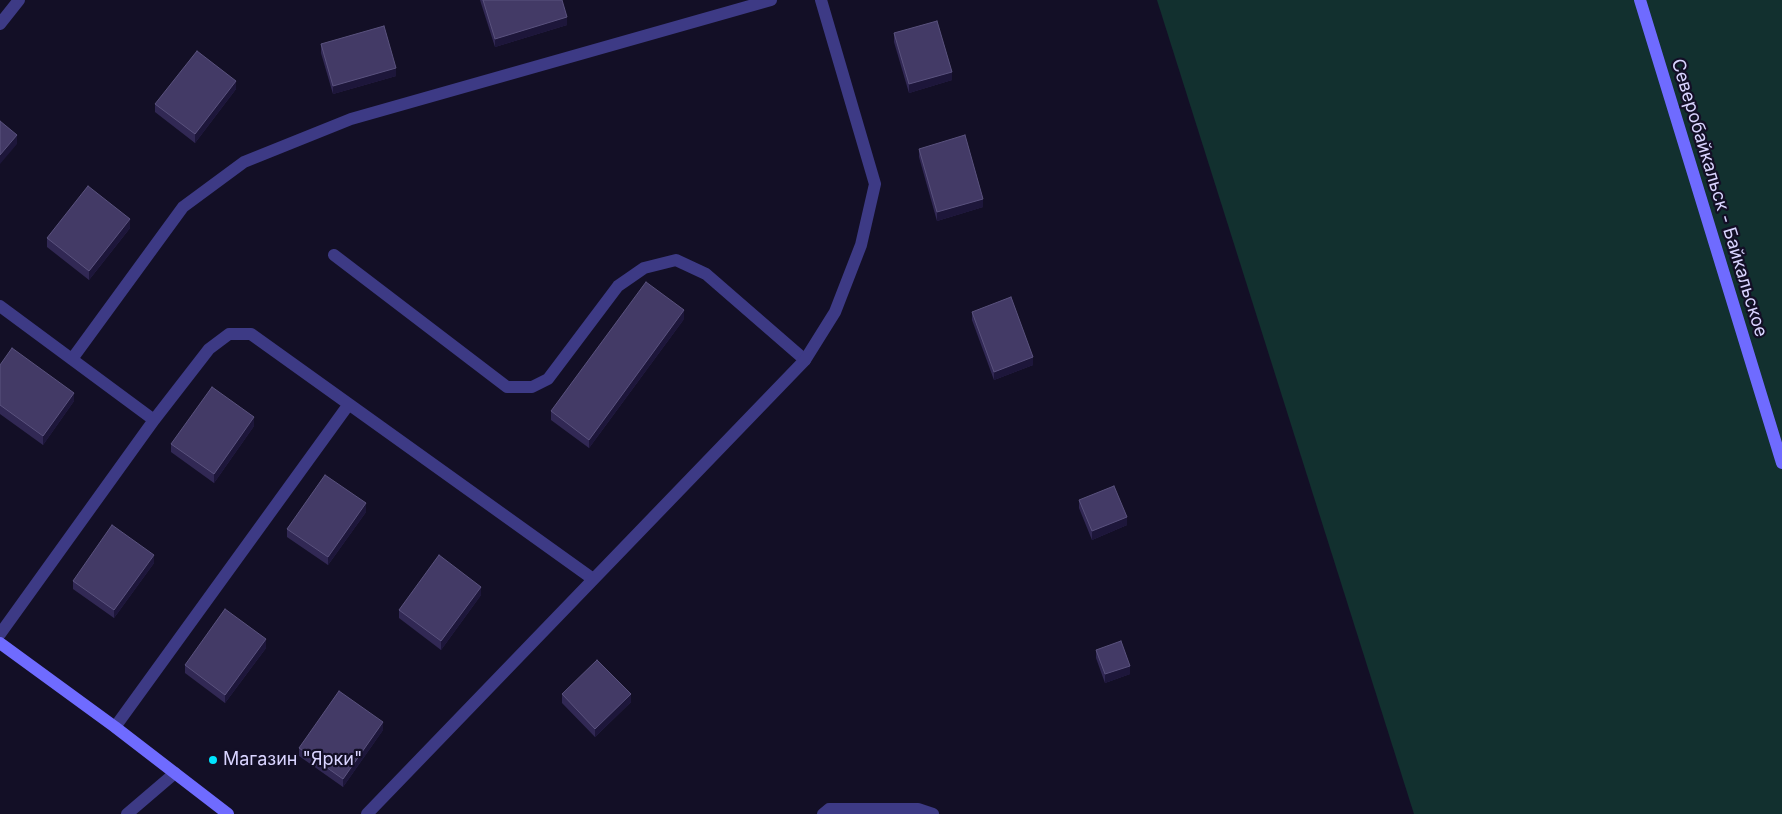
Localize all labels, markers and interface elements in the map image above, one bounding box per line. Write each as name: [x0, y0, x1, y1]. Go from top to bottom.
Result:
street label: Северобайкальск - Байкальское: [1666, 56, 1772, 340]
place label: Магазин "Ярки": [223, 749, 362, 771]
marker: Магазин "Ярки": [207, 754, 219, 766]

